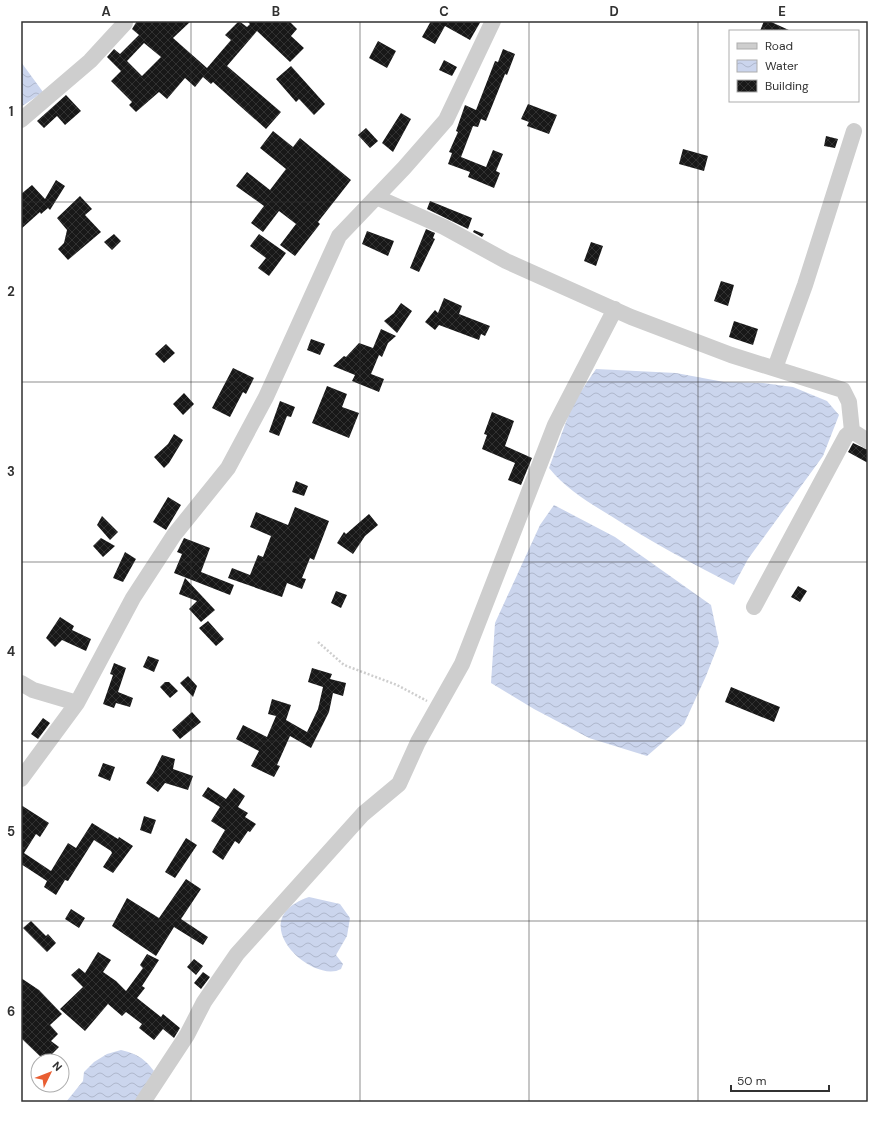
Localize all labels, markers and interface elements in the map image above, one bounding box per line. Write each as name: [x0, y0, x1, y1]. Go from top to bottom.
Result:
text: A: [101, 3, 111, 20]
text: B: [272, 3, 280, 20]
text: C: [439, 3, 449, 20]
text: D: [609, 3, 619, 20]
text: E: [778, 3, 786, 20]
legend: [729, 30, 859, 102]
text: Road: [765, 38, 793, 54]
text: Water: [765, 58, 799, 74]
text: Building: [765, 78, 809, 94]
text: 1: [9, 103, 13, 120]
text: 2: [7, 283, 15, 300]
text: 3: [7, 463, 15, 480]
text: 4: [7, 643, 15, 660]
text: 5: [7, 823, 15, 840]
text: 6: [7, 1003, 15, 1020]
north arrow: [30, 1053, 70, 1093]
text: N: [49, 1058, 65, 1074]
scale bar: [731, 1067, 829, 1093]
text: 50 m: [737, 1073, 766, 1089]

